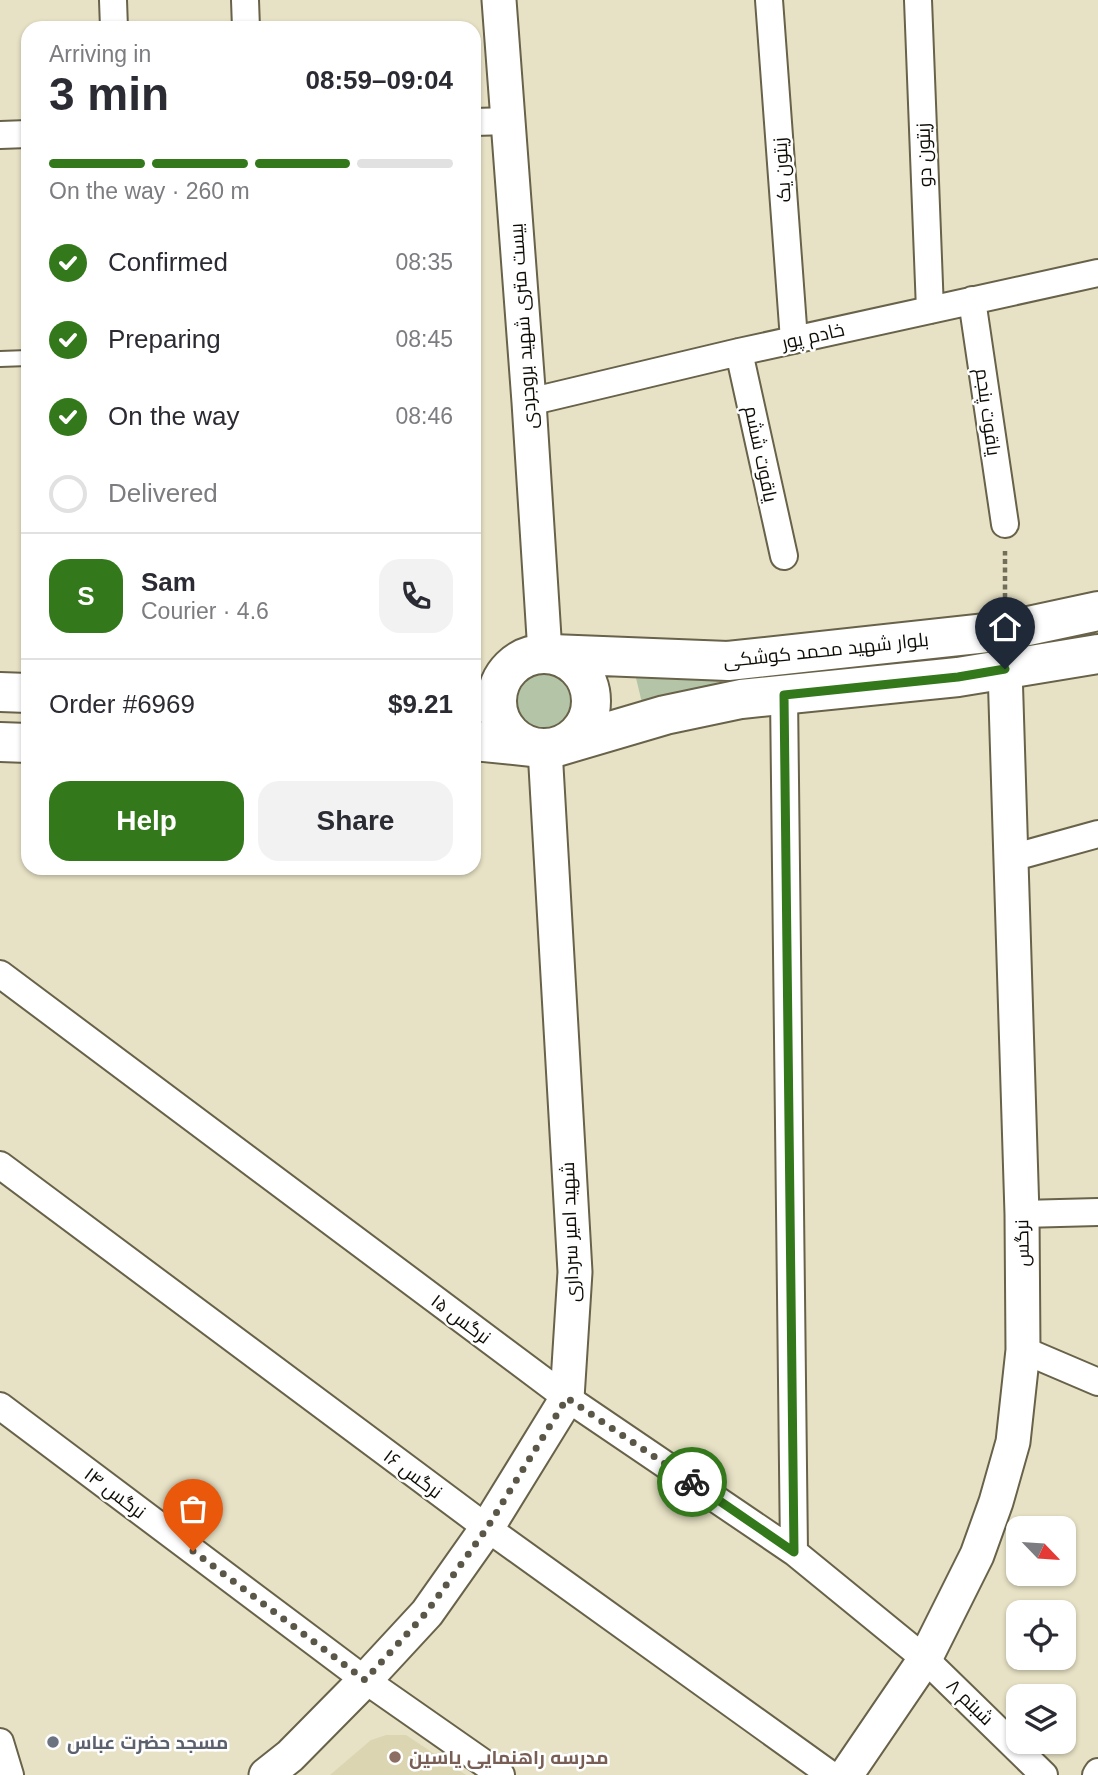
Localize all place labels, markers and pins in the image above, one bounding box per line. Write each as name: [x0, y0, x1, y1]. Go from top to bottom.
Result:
pin: [975, 597, 1035, 669]
pin: [163, 1479, 223, 1551]
place label: مسجد حضرت عباس: [67, 1732, 228, 1754]
marker: مسجد حضرت عباس: [45, 1734, 61, 1750]
place label: مدرسه راهنمایی یاسین: [409, 1747, 608, 1769]
marker: مدرسه راهنمایی یاسین: [387, 1749, 403, 1765]

